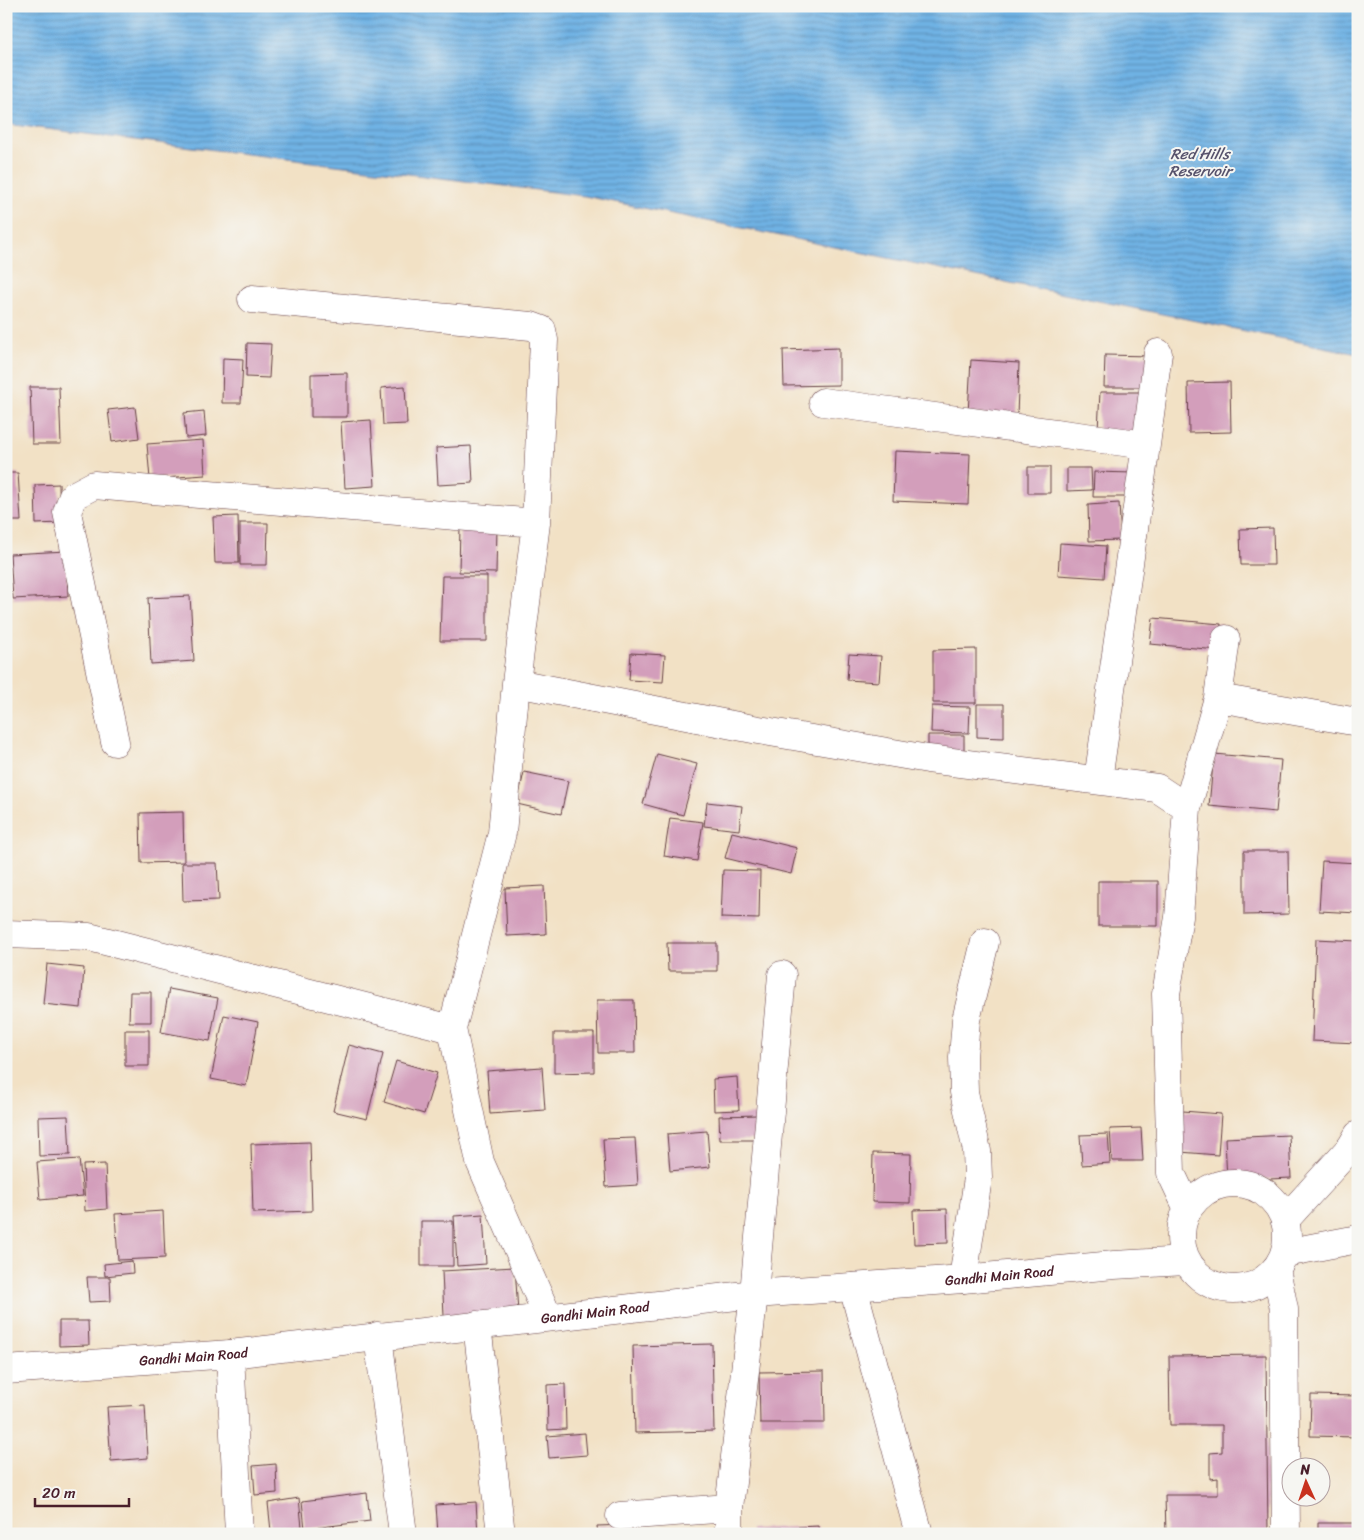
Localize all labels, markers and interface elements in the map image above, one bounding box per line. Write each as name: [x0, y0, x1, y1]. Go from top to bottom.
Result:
water label: Red Hills Reservoir: [1169, 141, 1234, 184]
street label: Gandhi Main Road: [944, 1258, 1056, 1293]
street label: Gandhi Main Road: [539, 1294, 652, 1331]
street label: Gandhi Main Road: [138, 1340, 251, 1373]
text: N: [1299, 1457, 1311, 1482]
north arrow: [1282, 1458, 1332, 1508]
scale bar: [35, 1475, 129, 1507]
text: 20 m: [42, 1480, 76, 1506]

